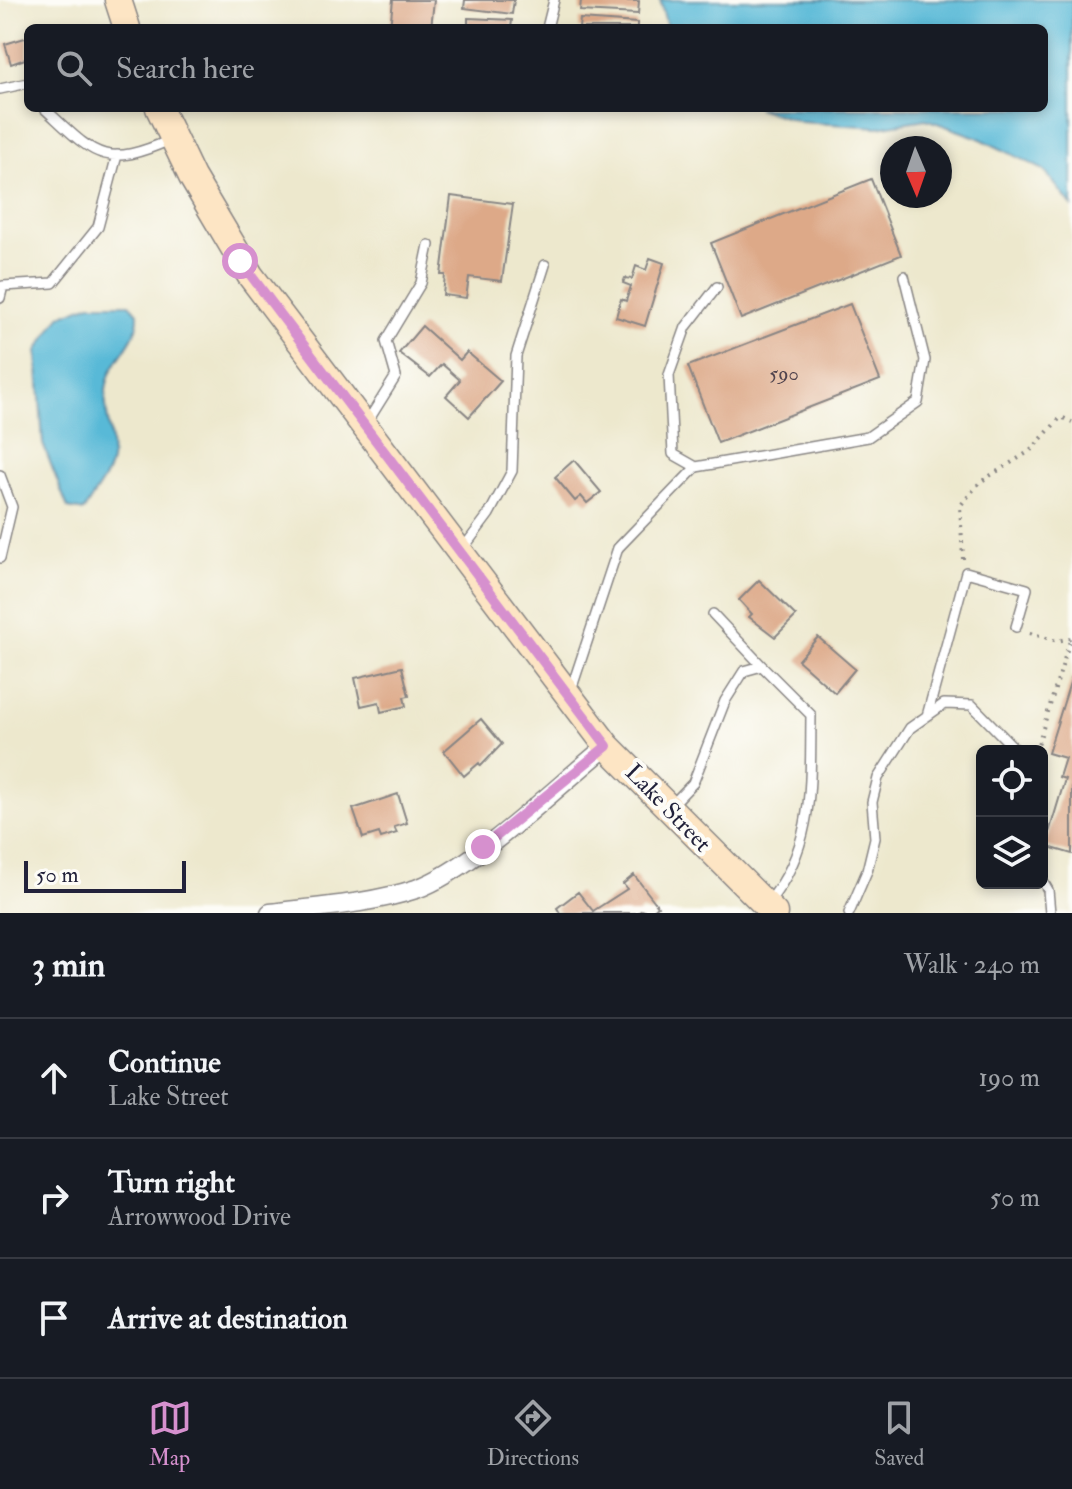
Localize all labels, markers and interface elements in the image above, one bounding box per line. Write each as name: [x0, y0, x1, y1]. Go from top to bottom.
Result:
search box: [24, 24, 1048, 112]
icon: search: [52, 46, 96, 90]
text: Search here: [116, 50, 255, 87]
north arrow: [880, 136, 952, 208]
route start: [222, 243, 258, 279]
house number: 590: [769, 361, 799, 386]
map controls: [976, 745, 1048, 889]
button: locate: [976, 745, 1048, 817]
street label: Lake Street: [618, 757, 718, 859]
button: layers: [976, 817, 1048, 889]
route end: [465, 829, 501, 865]
scale bar: [24, 857, 186, 893]
text: 50 m: [36, 861, 78, 889]
text: 3 min: [32, 944, 105, 987]
text: Walk · 240 m: [904, 949, 1040, 981]
text: Continue: [108, 1044, 221, 1081]
icon: ahead: [32, 1056, 76, 1100]
text: 190 m: [979, 1062, 1040, 1094]
text: Lake Street: [108, 1081, 229, 1113]
text: Turn right: [108, 1164, 235, 1201]
icon: right: [32, 1176, 76, 1220]
text: 50 m: [990, 1182, 1040, 1214]
text: Arrowwood Drive: [108, 1201, 291, 1233]
icon: arrive: [32, 1296, 76, 1340]
text: Arrive at destination: [108, 1300, 348, 1337]
tab: Map: [148, 1396, 192, 1472]
tab: Directions: [487, 1396, 579, 1472]
tab: Saved: [874, 1396, 924, 1472]

